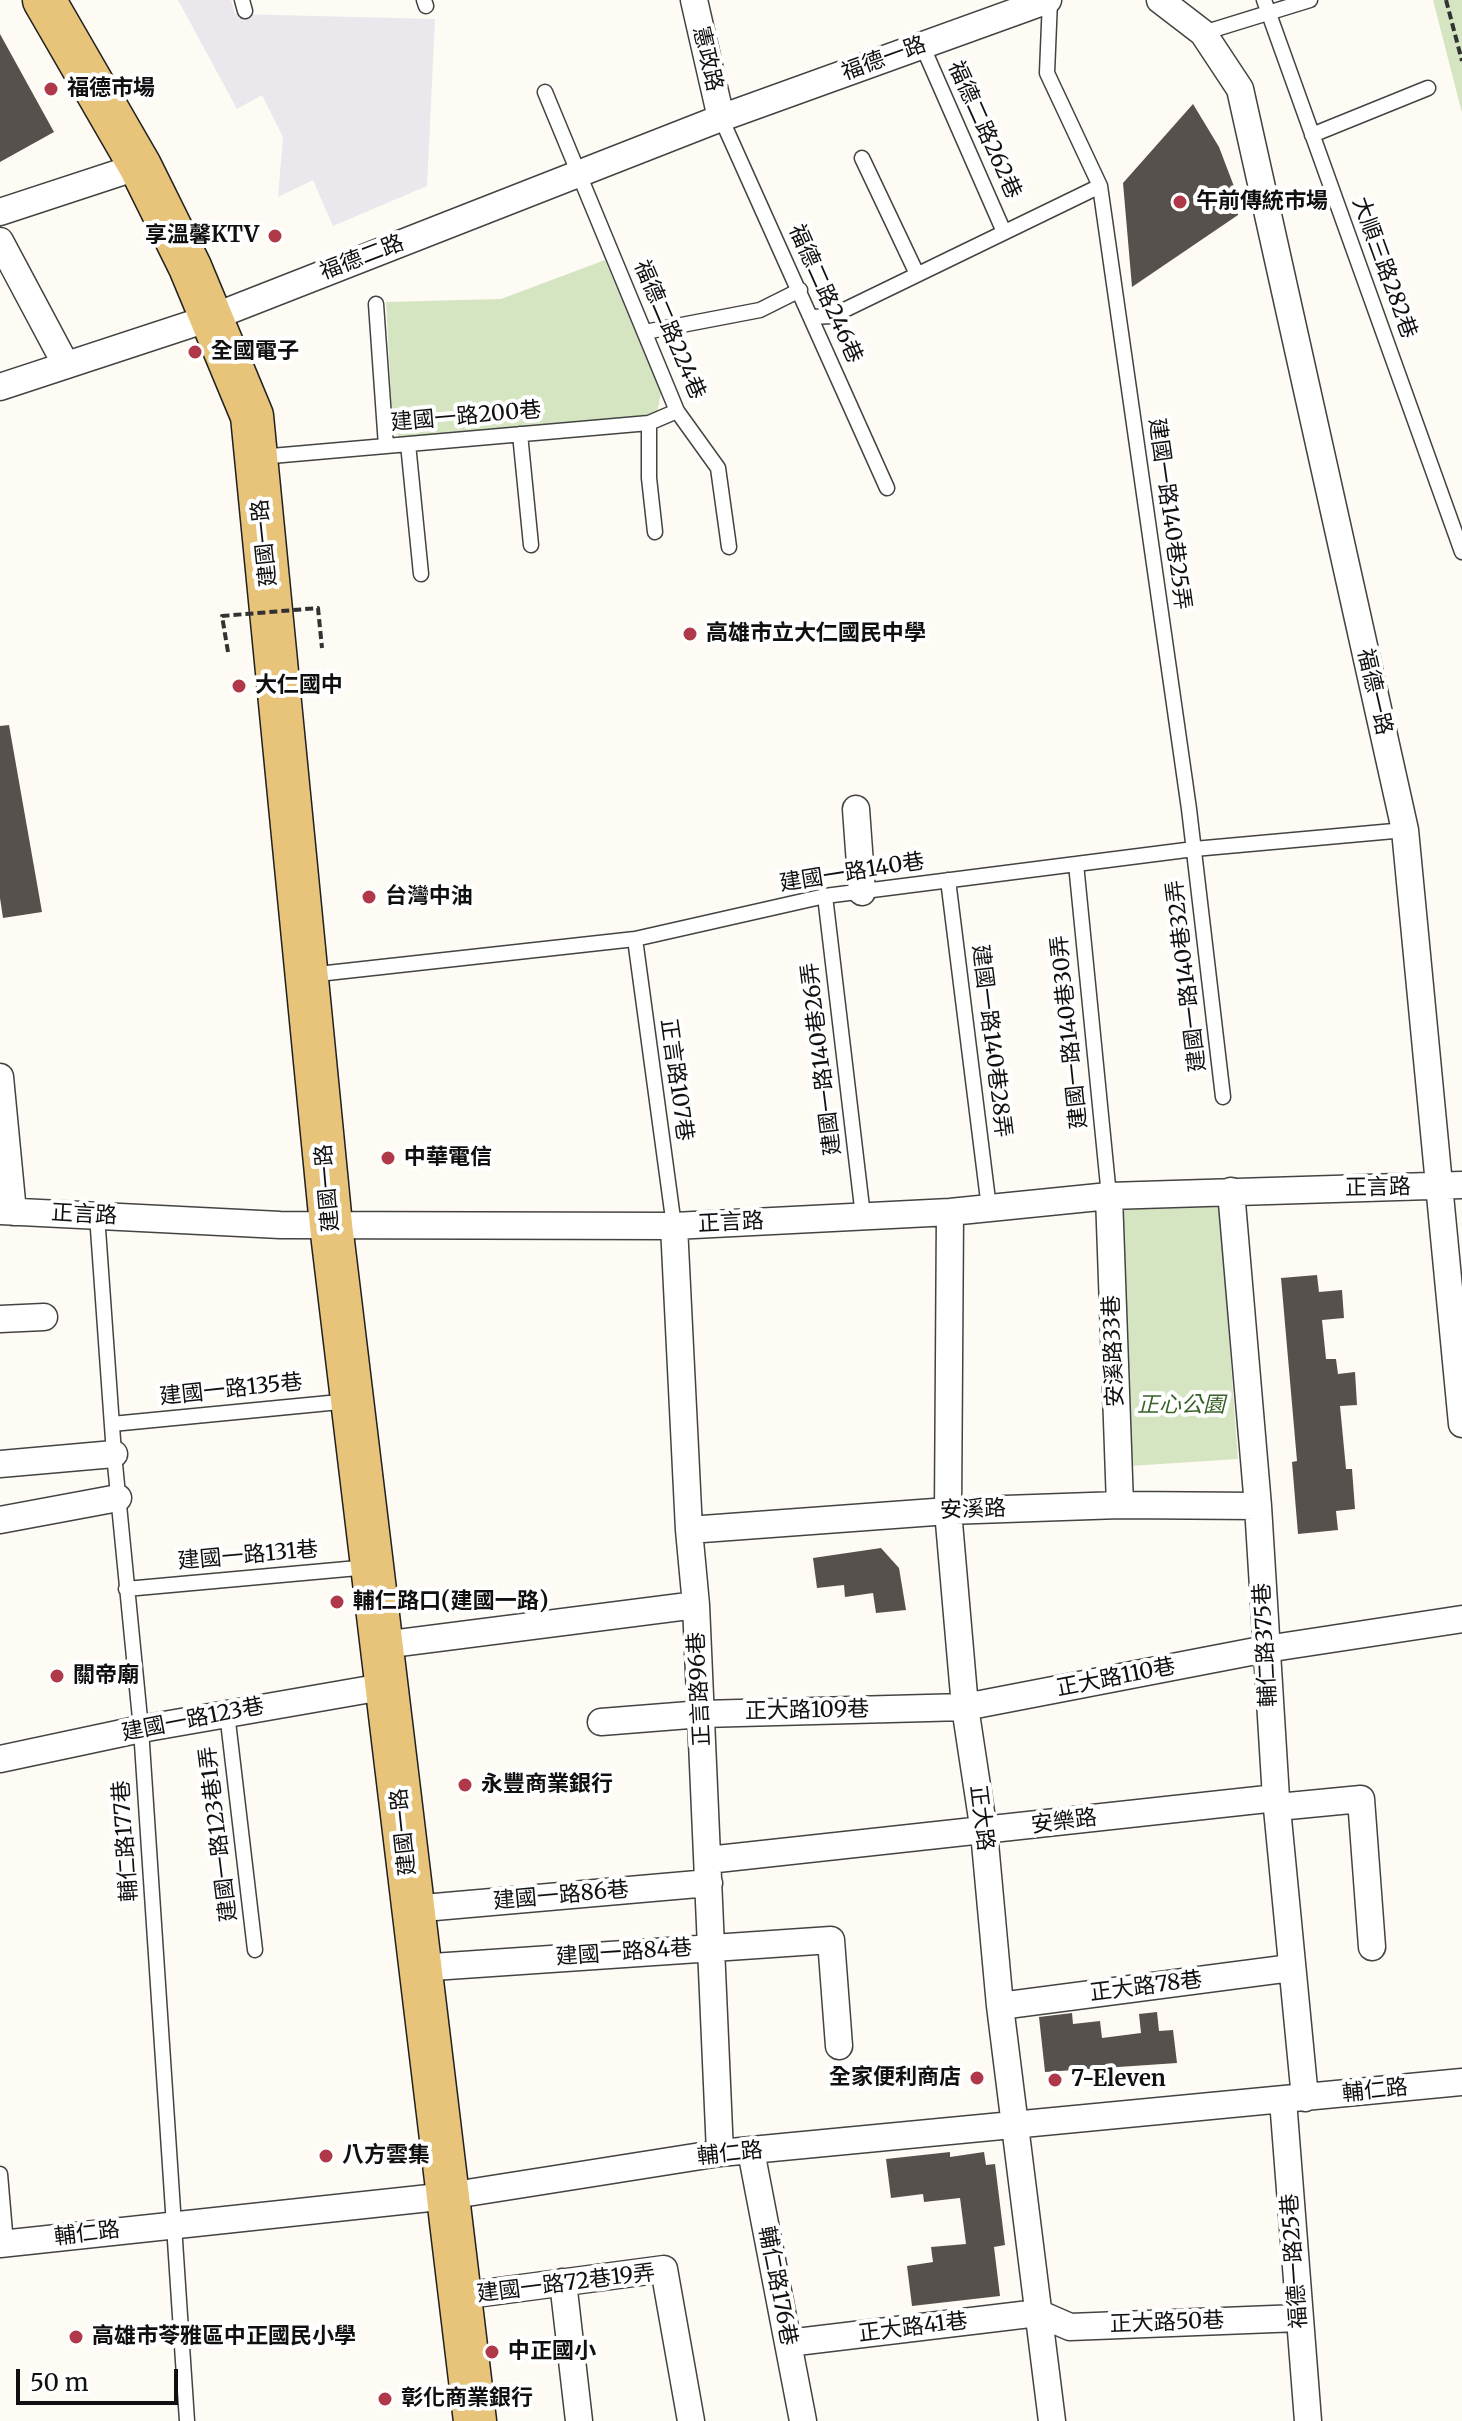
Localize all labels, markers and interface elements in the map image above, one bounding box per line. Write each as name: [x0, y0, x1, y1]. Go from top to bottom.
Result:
street label: 憲政路: [687, 24, 727, 94]
street label: 福德一路: [838, 32, 930, 86]
street label: 福德二路262巷: [942, 57, 1026, 203]
place label: 福德市場: [67, 76, 155, 102]
marker: 福德市場: [42, 80, 60, 98]
place label: 午前傳統市場: [1196, 189, 1328, 215]
marker: 午前傳統市場: [1171, 193, 1189, 211]
street label: 大順三路282巷: [1346, 194, 1422, 342]
street label: 福德二路246巷: [783, 221, 867, 367]
place label: 享溫馨KTV: [145, 223, 259, 249]
marker: 享溫馨KTV: [266, 227, 284, 245]
street label: 福德二路: [316, 230, 408, 286]
street label: 福德二路224巷: [628, 256, 710, 404]
place label: 全國電子: [211, 339, 299, 365]
marker: 全國電子: [186, 343, 204, 361]
street label: 建國一路200巷: [390, 397, 542, 437]
street label: 建國一路140巷25弄: [1142, 416, 1196, 612]
street label: 建國一路: [247, 498, 283, 588]
place label: 高雄市立大仁國民中學: [706, 621, 926, 647]
marker: 高雄市立大仁國民中學: [681, 625, 699, 643]
street label: 福德一路: [1351, 646, 1397, 738]
place label: 大仁國中: [255, 673, 343, 699]
marker: 大仁國中: [230, 677, 248, 695]
street label: 建國一路140巷: [778, 849, 926, 897]
street label: 建國一路140巷32弄: [1162, 879, 1212, 1073]
place label: 台灣中油: [385, 884, 473, 910]
marker: 台灣中油: [360, 888, 378, 906]
street label: 建國一路140巷30弄: [1047, 934, 1093, 1130]
street label: 建國一路140巷28弄: [966, 943, 1016, 1139]
street label: 建國一路140巷26弄: [797, 961, 847, 1157]
street label: 正言路107巷: [654, 1017, 698, 1143]
street label: 建國一路: [311, 1143, 345, 1233]
place label: 中華電信: [404, 1145, 492, 1171]
marker: 中華電信: [379, 1149, 397, 1167]
street label: 正言路: [1345, 1174, 1411, 1202]
street label: 正言路: [50, 1200, 118, 1230]
street label: 正言路: [697, 1208, 765, 1238]
street label: 安溪路33巷: [1099, 1294, 1129, 1408]
street label: 建國一路135巷: [158, 1369, 304, 1411]
park label: 正心公園: [1137, 1393, 1225, 1419]
street label: 安溪路: [940, 1496, 1006, 1524]
street label: 建國一路131巷: [177, 1537, 319, 1575]
street label: 輔仁路375巷: [1250, 1582, 1282, 1708]
place label: 輔仁路口(建國一路): [353, 1589, 548, 1615]
marker: 輔仁路口(建國一路): [328, 1593, 346, 1611]
street label: 正言路96巷: [684, 1631, 716, 1747]
street label: 正大路110巷: [1054, 1654, 1178, 1702]
place label: 關帝廟: [73, 1663, 139, 1689]
marker: 關帝廟: [48, 1667, 66, 1685]
street label: 建國一路123巷: [120, 1693, 266, 1747]
street label: 正大路109巷: [745, 1697, 869, 1725]
street label: 建國一路123巷1弄: [195, 1745, 243, 1923]
place label: 永豐商業銀行: [481, 1772, 613, 1798]
marker: 永豐商業銀行: [456, 1776, 474, 1794]
street label: 輔仁路177巷: [109, 1779, 143, 1903]
street label: 正大路: [964, 1784, 998, 1852]
street label: 建國一路: [386, 1787, 422, 1877]
street label: 安樂路: [1030, 1805, 1098, 1839]
street label: 建國一路86巷: [492, 1877, 630, 1915]
street label: 建國一路84巷: [555, 1935, 693, 1971]
street label: 正大路78巷: [1088, 1967, 1204, 2007]
place label: 全家便利商店: [829, 2065, 961, 2091]
place label: 7-Eleven: [1071, 2067, 1166, 2093]
marker: 全家便利商店: [968, 2069, 986, 2087]
marker: 7-Eleven: [1046, 2071, 1064, 2089]
street label: 輔仁路: [1341, 2074, 1409, 2108]
street label: 輔仁路: [696, 2137, 764, 2171]
place label: 八方雲集: [342, 2143, 430, 2169]
marker: 八方雲集: [317, 2147, 335, 2165]
street label: 福德一路25巷: [1277, 2193, 1313, 2329]
street label: 輔仁路: [53, 2217, 121, 2251]
street label: 輔仁路176巷: [752, 2224, 802, 2348]
street label: 建國一路72巷19弄: [475, 2260, 657, 2308]
street label: 正大路41巷: [857, 2308, 969, 2348]
street label: 正大路50巷: [1109, 2308, 1225, 2338]
place label: 高雄市苓雅區中正國民小學: [92, 2324, 356, 2350]
marker: 高雄市苓雅區中正國民小學: [67, 2328, 85, 2346]
place label: 中正國小: [508, 2339, 596, 2365]
marker: 中正國小: [483, 2343, 501, 2361]
scale bar: [20, 2353, 182, 2403]
text: 50 m: [30, 2367, 89, 2398]
place label: 彰化商業銀行: [401, 2386, 533, 2412]
marker: 彰化商業銀行: [376, 2390, 394, 2408]

